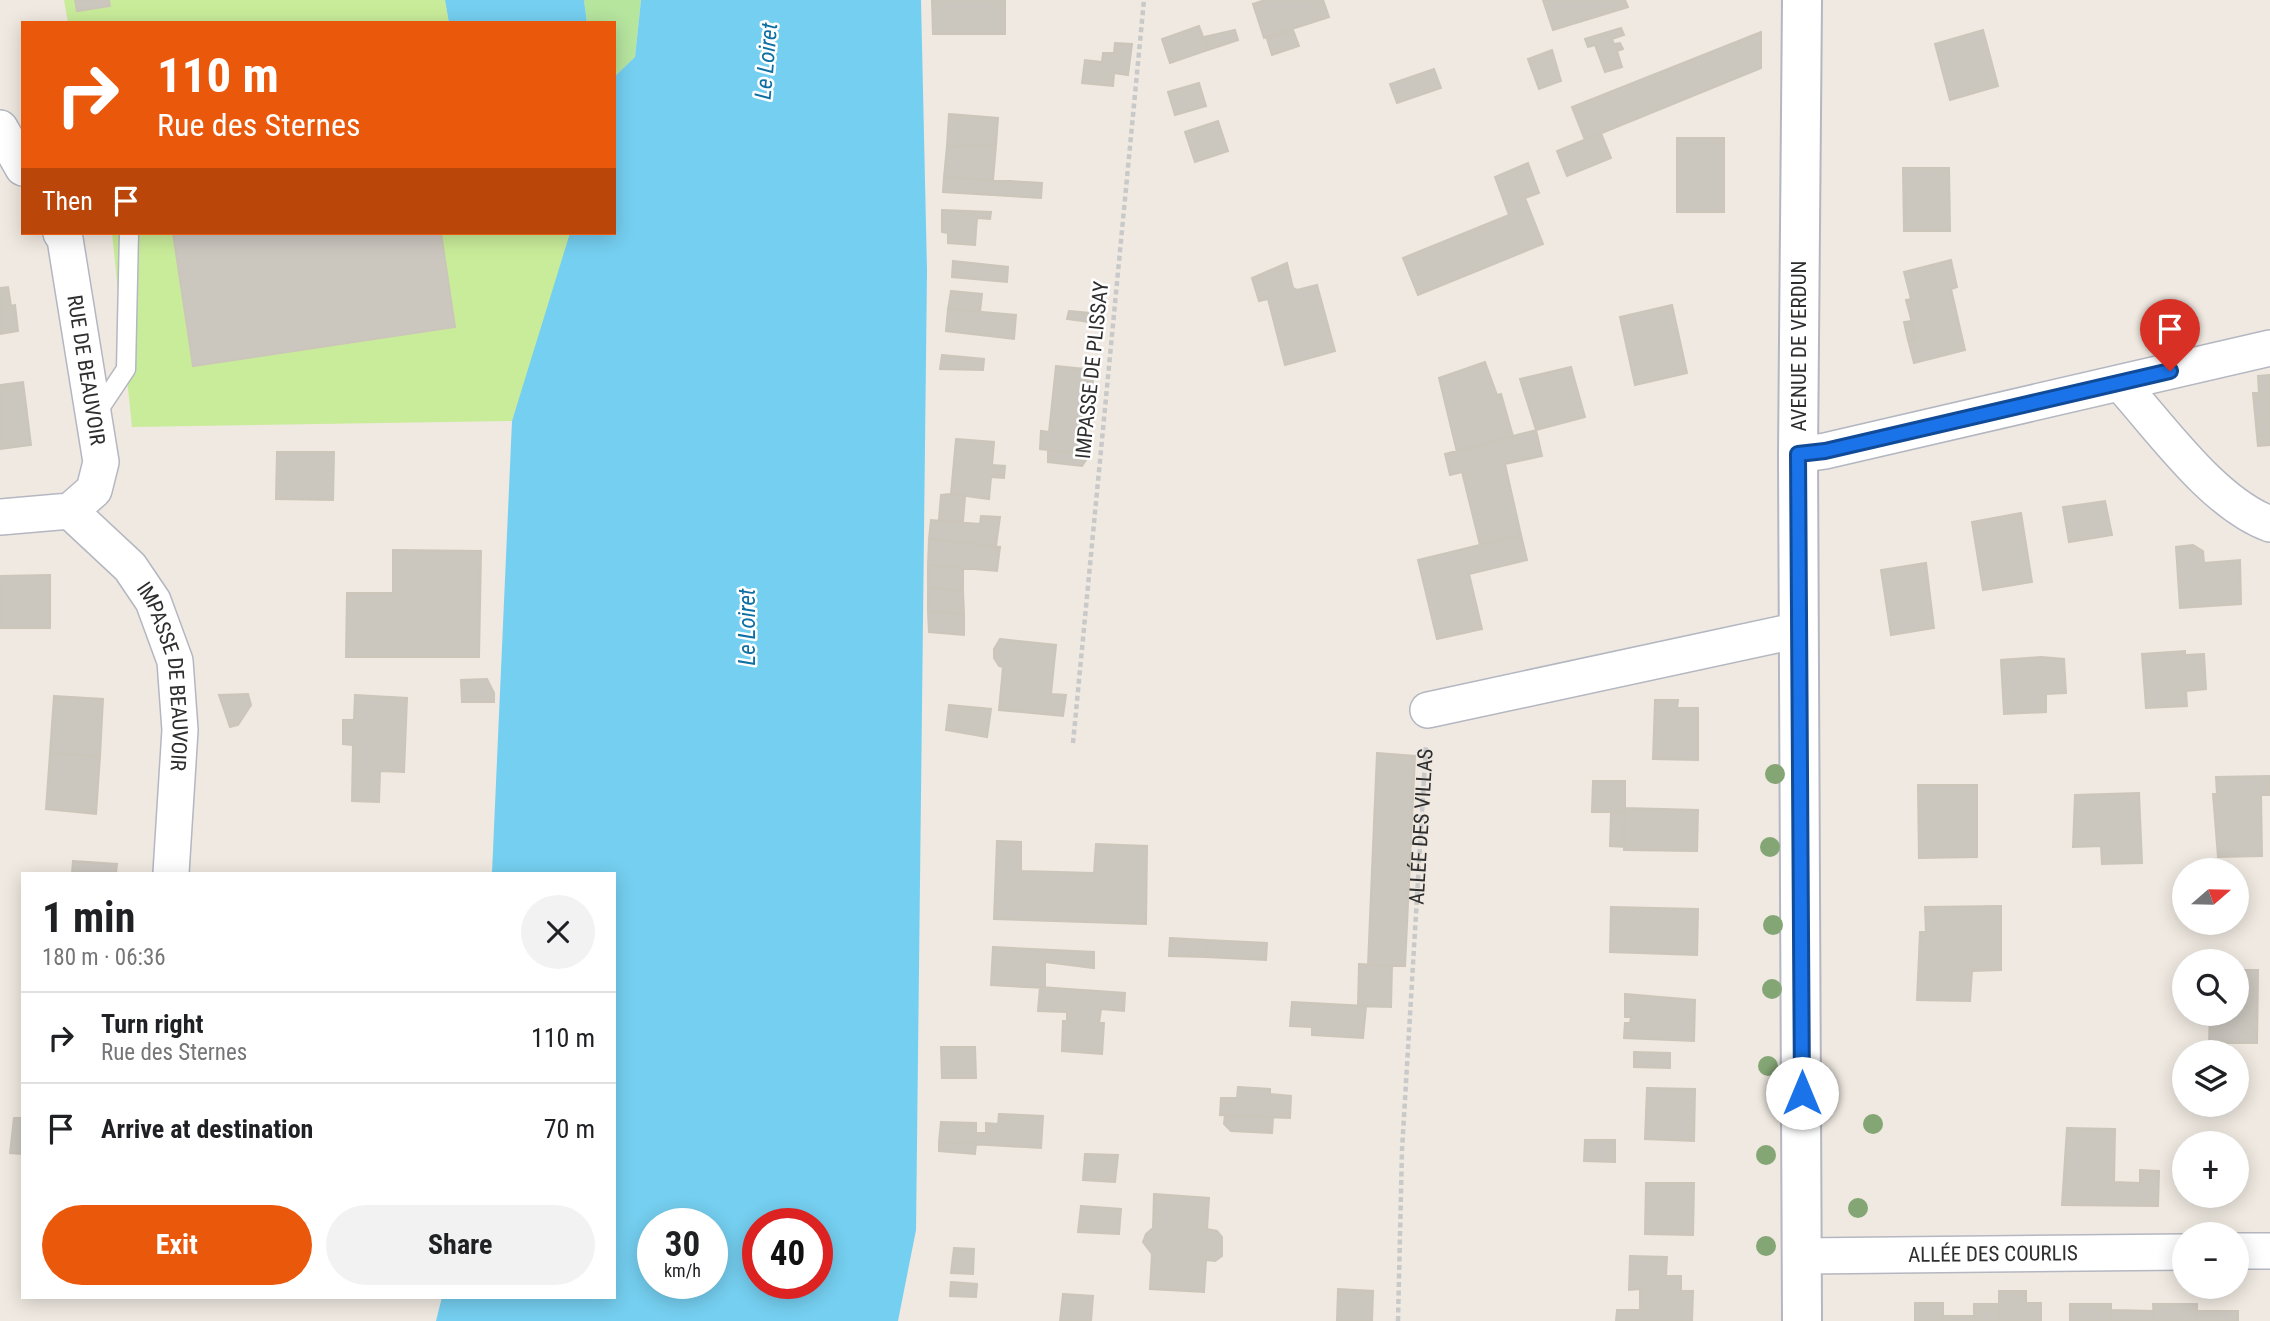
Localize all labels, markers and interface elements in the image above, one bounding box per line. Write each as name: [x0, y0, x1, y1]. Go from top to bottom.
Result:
water label: Le Loiret: [750, 21, 783, 101]
text: 110 m: [157, 47, 279, 104]
icon: right: [42, 49, 133, 140]
text: Rue des Sternes: [157, 106, 361, 144]
icon: arrive: [107, 182, 145, 220]
text: Then: [42, 186, 93, 216]
street label: AVENUE DE VERDUN: [1787, 261, 1811, 431]
street label: IMPASSE DE PLISSAY: [1071, 280, 1113, 460]
street label: RUE DE BEAUVOIR: [62, 293, 110, 447]
pin: [2140, 299, 2200, 371]
icon: arrive: [2151, 310, 2189, 348]
street label: IMPASSE DE BEAUVOIR: [132, 578, 192, 772]
water label: Le Loiret: [734, 588, 761, 665]
street label: ALLÉE DES VILLAS: [1405, 748, 1438, 905]
north arrow: [2172, 858, 2249, 934]
map controls: [2172, 858, 2249, 1299]
text: 1 min: [42, 893, 135, 942]
button: close: [521, 895, 595, 969]
text: 180 m · 06:36: [42, 944, 166, 971]
button: search: [2172, 949, 2249, 1026]
text: Turn right: [101, 1009, 203, 1039]
icon: right: [42, 1019, 80, 1057]
text: 110 m: [531, 1023, 595, 1053]
text: Rue des Sternes: [101, 1039, 247, 1066]
button: layers: [2172, 1040, 2249, 1117]
position arrow: [1765, 1056, 1839, 1130]
icon: arrive: [42, 1110, 80, 1148]
text: Arrive at destination: [101, 1114, 313, 1144]
text: 70 m: [544, 1114, 595, 1144]
button: +: [2172, 1131, 2249, 1208]
button: Exit: [42, 1205, 312, 1285]
button: Share: [326, 1205, 595, 1285]
speed limit sign: 40: [742, 1208, 833, 1299]
button: −: [2172, 1222, 2249, 1299]
text: 30: [665, 1224, 700, 1265]
street label: ALLÉE DES COURLIS: [1908, 1241, 2078, 1267]
text: km/h: [664, 1260, 701, 1281]

